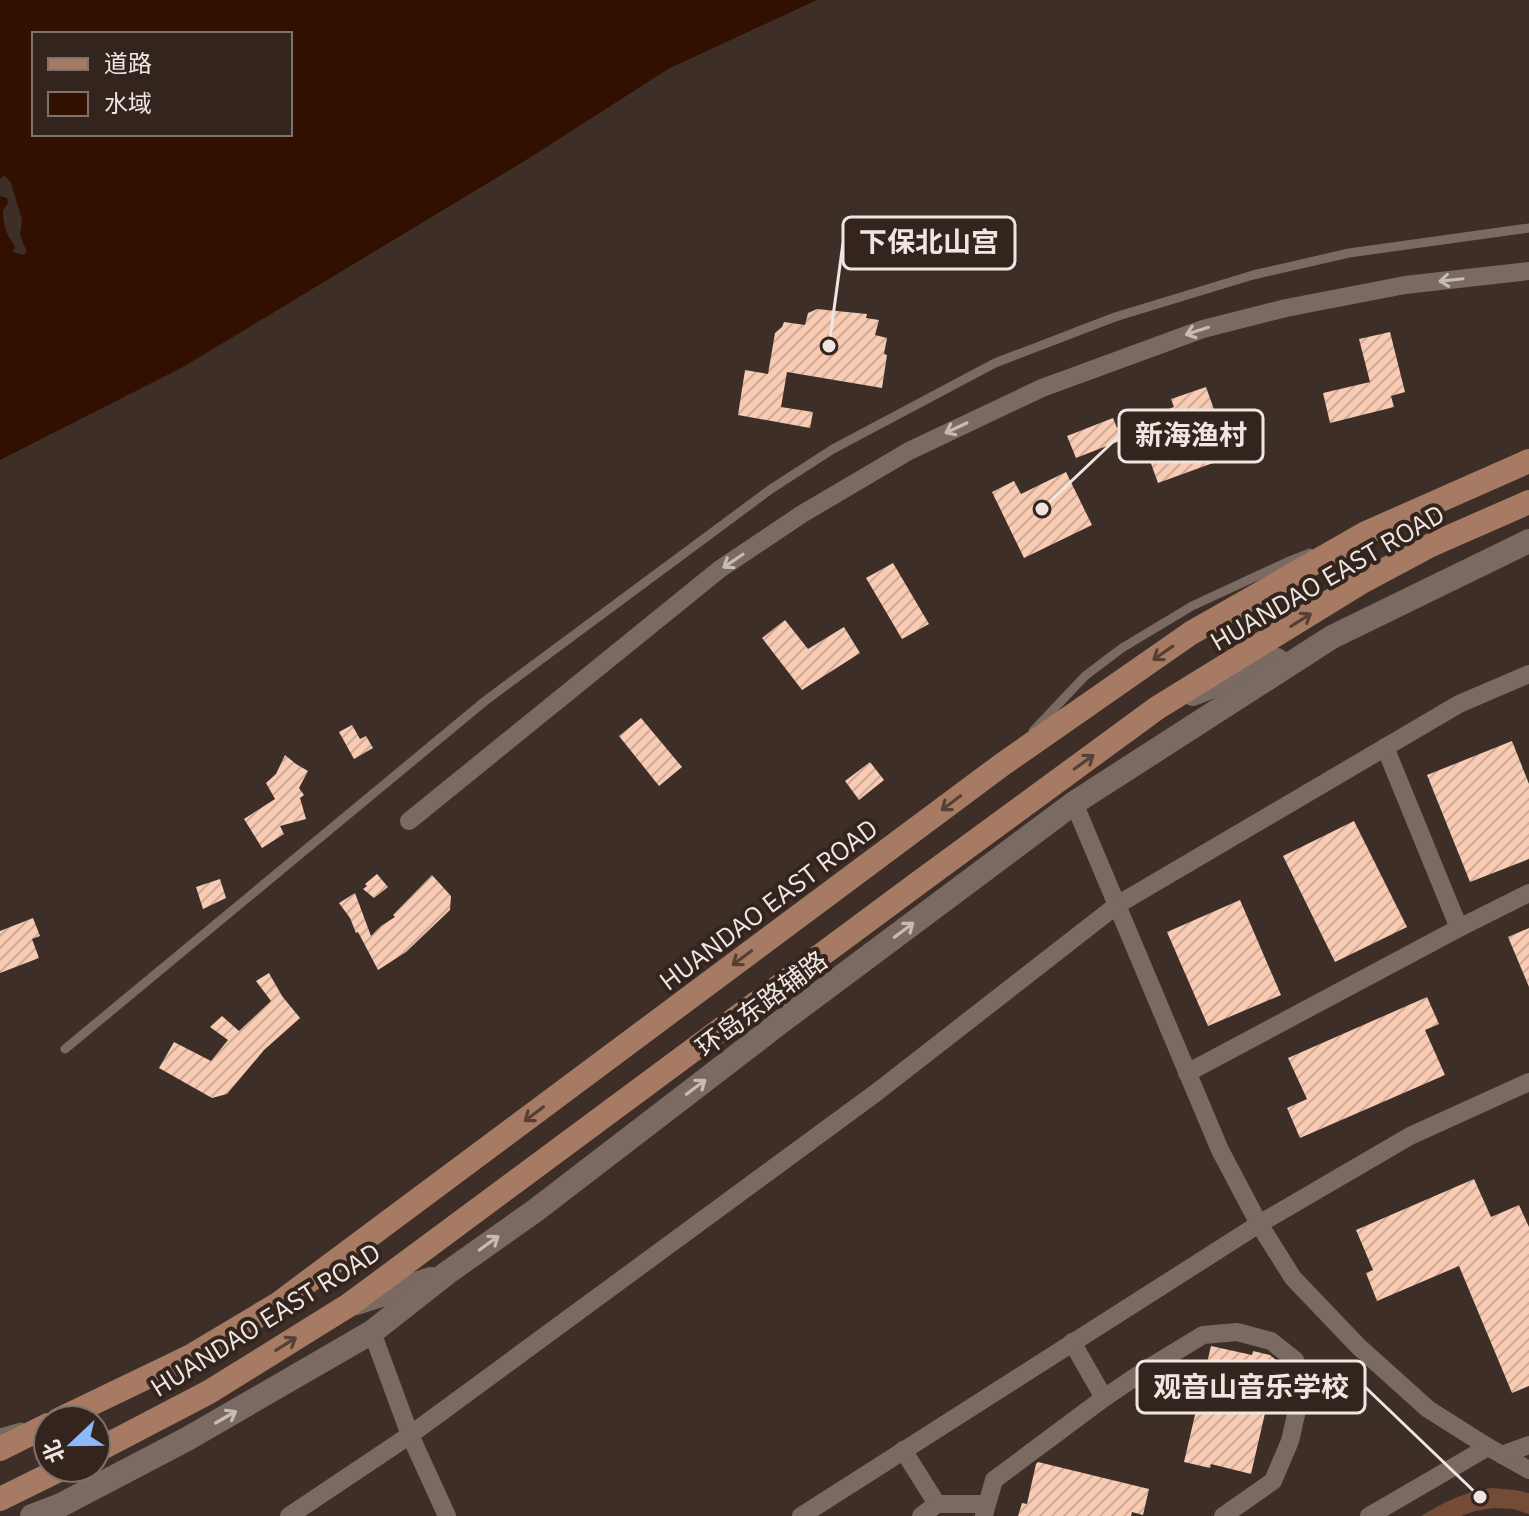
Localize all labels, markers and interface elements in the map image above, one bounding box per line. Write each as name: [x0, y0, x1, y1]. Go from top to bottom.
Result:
legend: [32, 32, 292, 136]
text: 道路: [104, 47, 152, 79]
text: 水域: [104, 87, 152, 119]
callout: 下保北山宫: [843, 217, 1015, 269]
text: 下保北山宫: [859, 223, 999, 260]
one-way arrow: [1439, 272, 1465, 287]
one-way arrow: [1185, 325, 1210, 340]
callout: 新海渔村: [1119, 410, 1263, 462]
text: 新海渔村: [1135, 416, 1247, 453]
one-way arrow: [944, 421, 968, 436]
street label: HUANDAO EAST ROAD: [1204, 496, 1450, 658]
one-way arrow: [722, 553, 744, 569]
one-way arrow: [1289, 611, 1312, 627]
one-way arrow: [1152, 645, 1174, 661]
one-way arrow: [1073, 754, 1094, 771]
one-way arrow: [940, 795, 962, 811]
street label: HUANDAO EAST ROAD: [652, 811, 884, 997]
one-way arrow: [893, 922, 914, 939]
street label: 环岛东路辅路: [688, 942, 834, 1064]
one-way arrow: [732, 950, 753, 967]
one-way arrow: [685, 1078, 707, 1095]
one-way arrow: [523, 1105, 545, 1122]
street label: HUANDAO EAST ROAD: [144, 1234, 386, 1404]
one-way arrow: [478, 1235, 499, 1252]
one-way arrow: [274, 1336, 297, 1352]
callout: 观音山音乐学校: [1137, 1361, 1365, 1413]
text: 观音山音乐学校: [1153, 1368, 1349, 1405]
north arrow: [32, 1404, 112, 1484]
one-way arrow: [213, 1409, 237, 1424]
text: 北: [35, 1436, 71, 1467]

